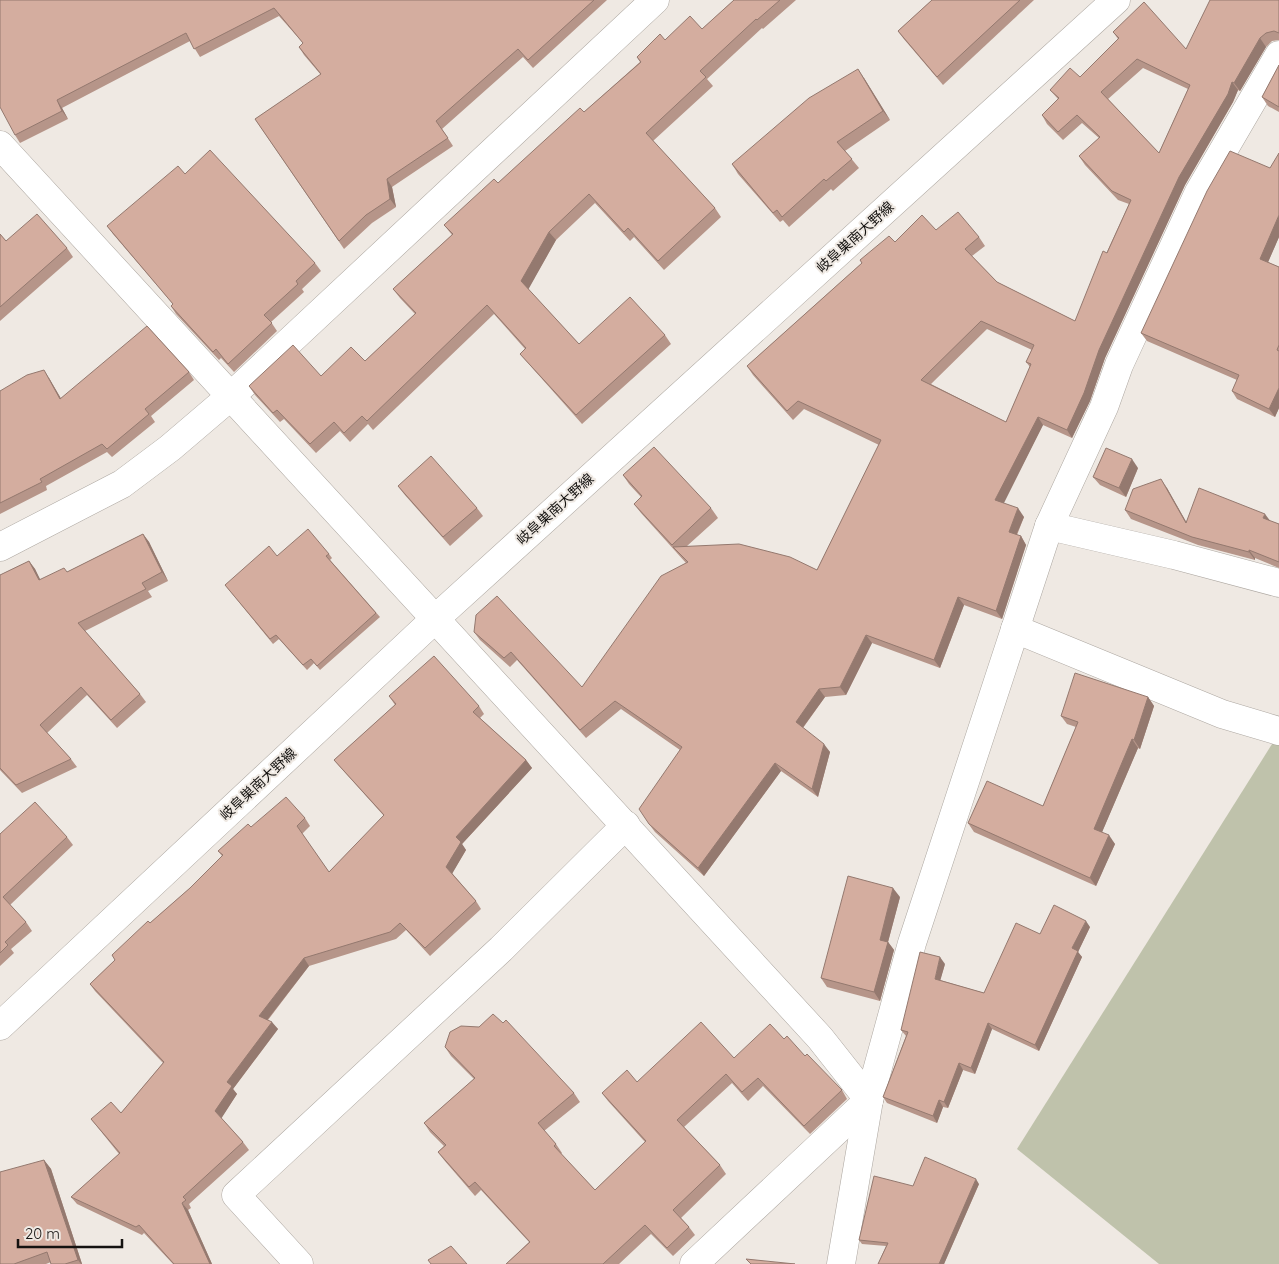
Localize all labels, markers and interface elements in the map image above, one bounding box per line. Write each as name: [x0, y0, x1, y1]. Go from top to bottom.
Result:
street label: 岐阜巣南大野線: [813, 198, 897, 276]
street label: 岐阜巣南大野線: [513, 470, 597, 548]
street label: 岐阜巣南大野線: [216, 744, 300, 824]
scale bar: [18, 1216, 121, 1248]
text: 20 m: [25, 1224, 60, 1243]

